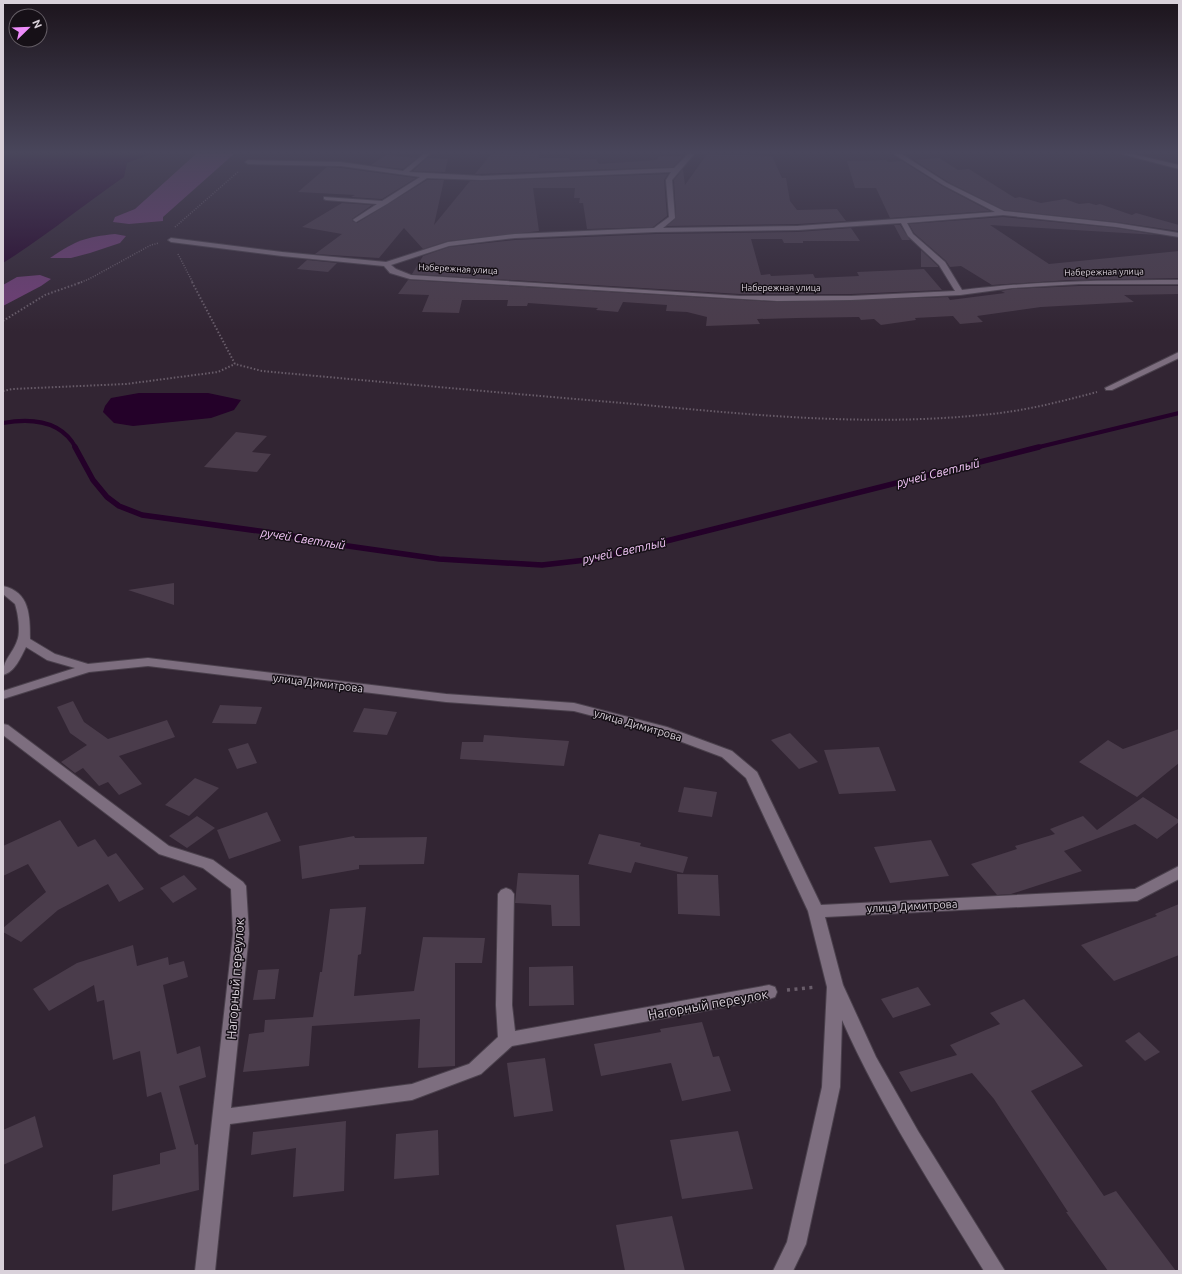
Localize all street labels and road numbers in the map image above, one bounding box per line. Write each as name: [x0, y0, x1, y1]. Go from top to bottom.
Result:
street label: Набережная улица: [418, 262, 498, 276]
street label: Набережная улица: [1064, 266, 1144, 278]
street label: Набережная улица: [741, 283, 821, 293]
street label: улица Димитрова: [272, 672, 364, 694]
street label: улица Димитрова: [593, 707, 683, 743]
street label: улица Димитрова: [866, 898, 958, 914]
street label: Нагорный переулок: [224, 918, 246, 1040]
street label: Нагорный переулок: [647, 987, 769, 1021]

